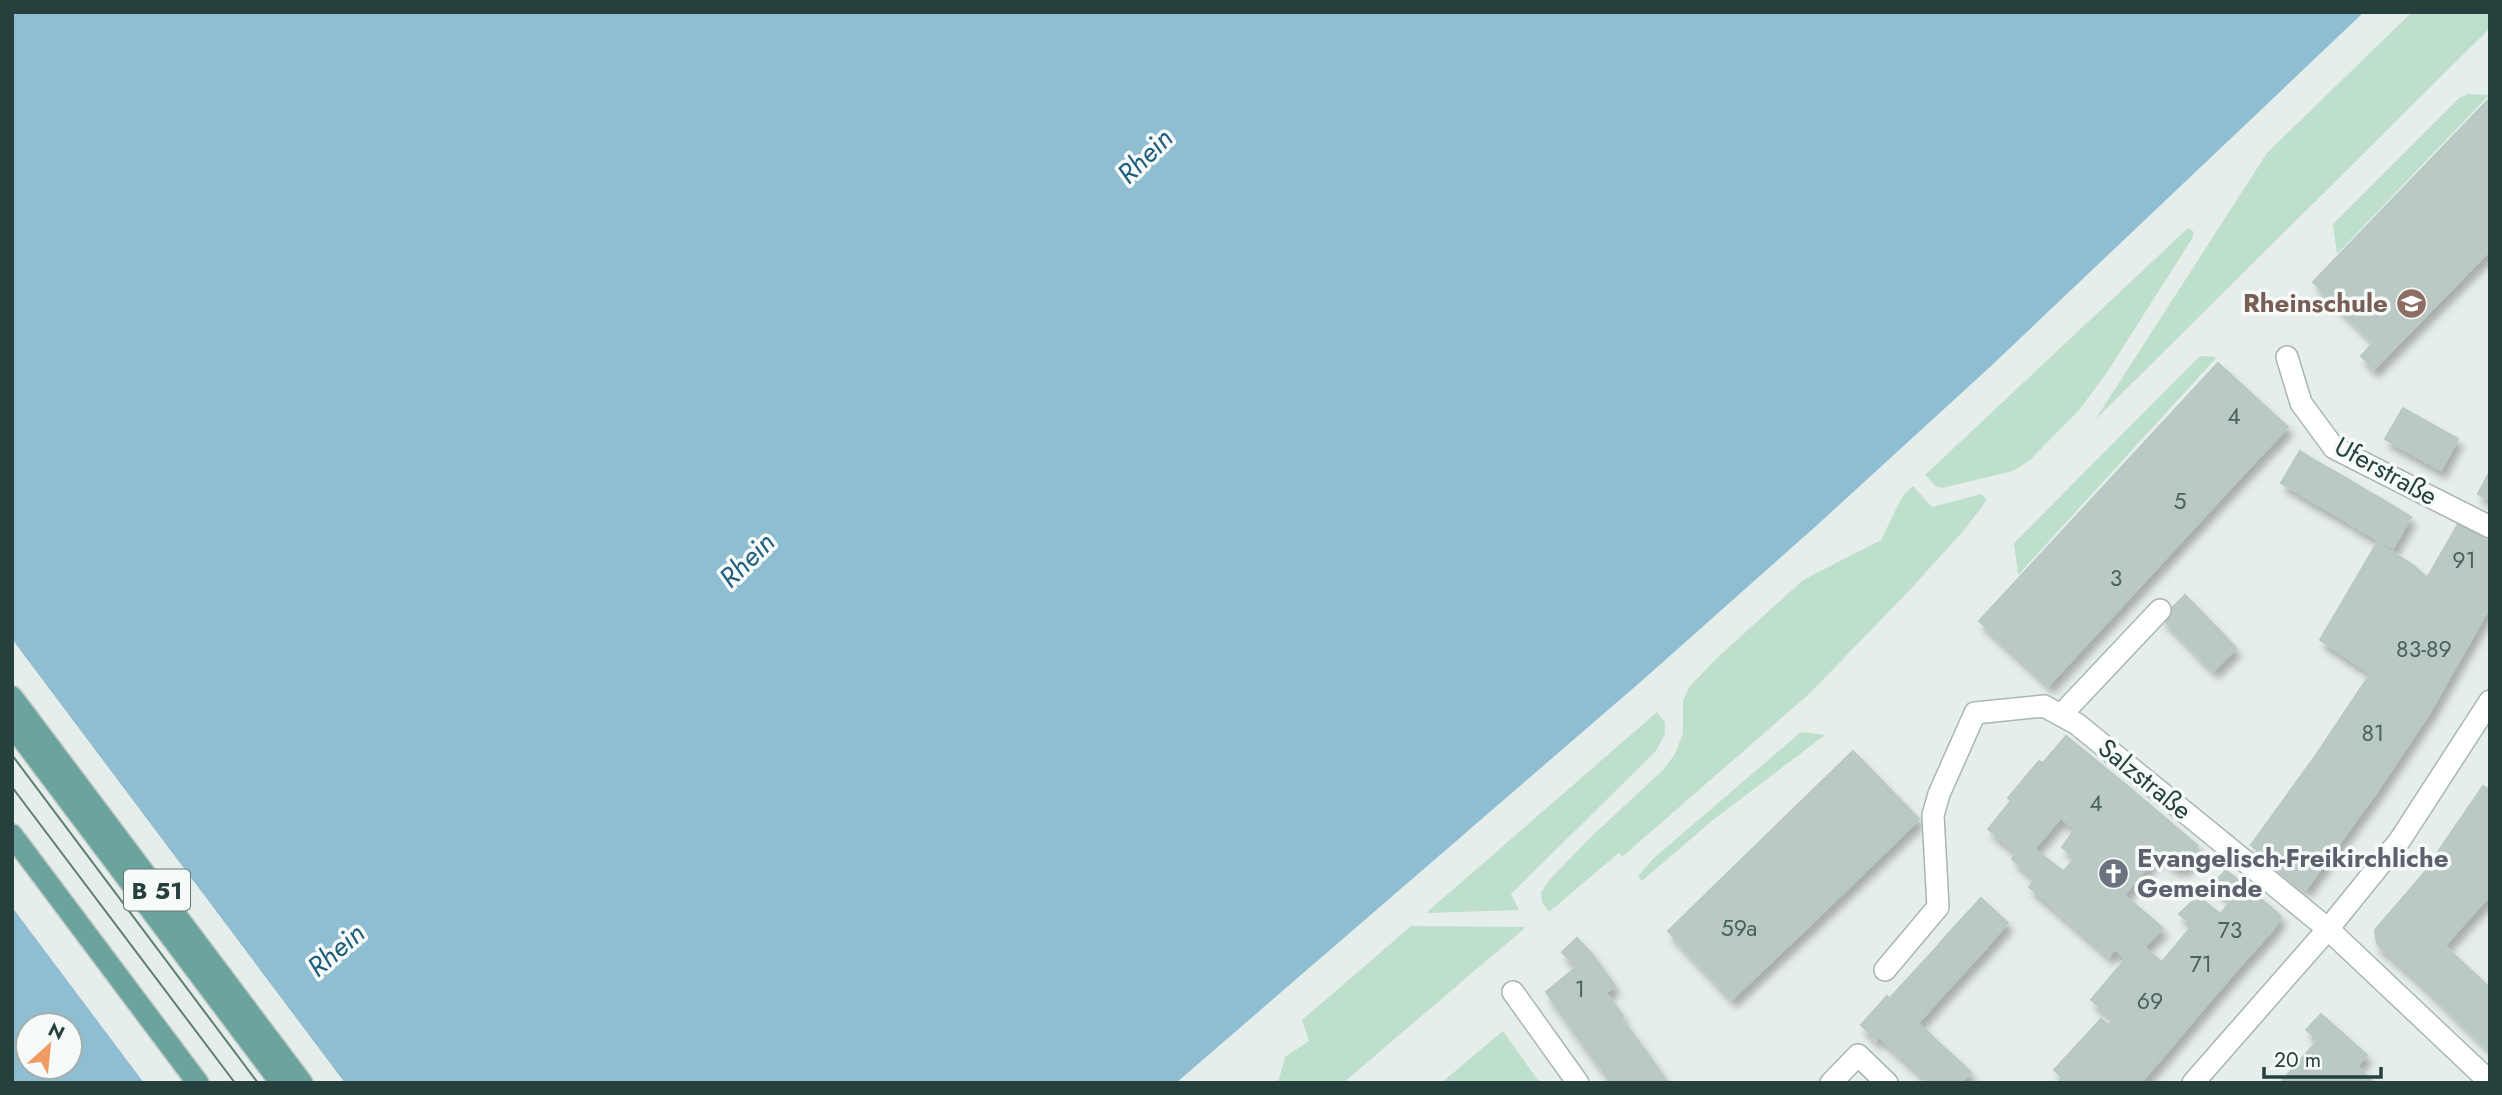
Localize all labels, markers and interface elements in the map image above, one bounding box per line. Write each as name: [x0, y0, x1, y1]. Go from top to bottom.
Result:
water label: Rhein: [1108, 119, 1182, 193]
place label: Rheinschule: [2243, 284, 2388, 322]
school or university icon: Rheinschule: [2394, 286, 2428, 320]
house number: 4: [2227, 399, 2241, 433]
street label: Uferstraße: [2328, 427, 2444, 515]
house number: 5: [2174, 484, 2187, 518]
water label: Rhein: [710, 523, 784, 597]
house number: 91: [2452, 543, 2476, 577]
house number: 3: [2110, 561, 2122, 595]
house number: 83-89: [2396, 632, 2452, 666]
house number: 81: [2362, 716, 2384, 750]
street label: Salzstraße: [2090, 729, 2200, 829]
house number: 4: [2089, 786, 2103, 820]
place label: Evangelisch-Freikirchliche Gemeinde: [2137, 839, 2449, 907]
church icon: Evangelisch-Freikirchliche Gemeinde: [2097, 856, 2131, 890]
road number: B 51: [124, 870, 190, 910]
house number: 59a: [1721, 911, 1757, 945]
water label: Rhein: [298, 913, 374, 987]
house number: 73: [2218, 913, 2242, 947]
house number: 71: [2190, 947, 2212, 981]
house number: 1: [1575, 972, 1585, 1006]
house number: 69: [2137, 984, 2163, 1018]
north arrow: [14, 1011, 84, 1081]
text: N: [44, 1016, 69, 1047]
scale bar: [2264, 1036, 2381, 1080]
text: 20 m: [2274, 1045, 2321, 1075]

